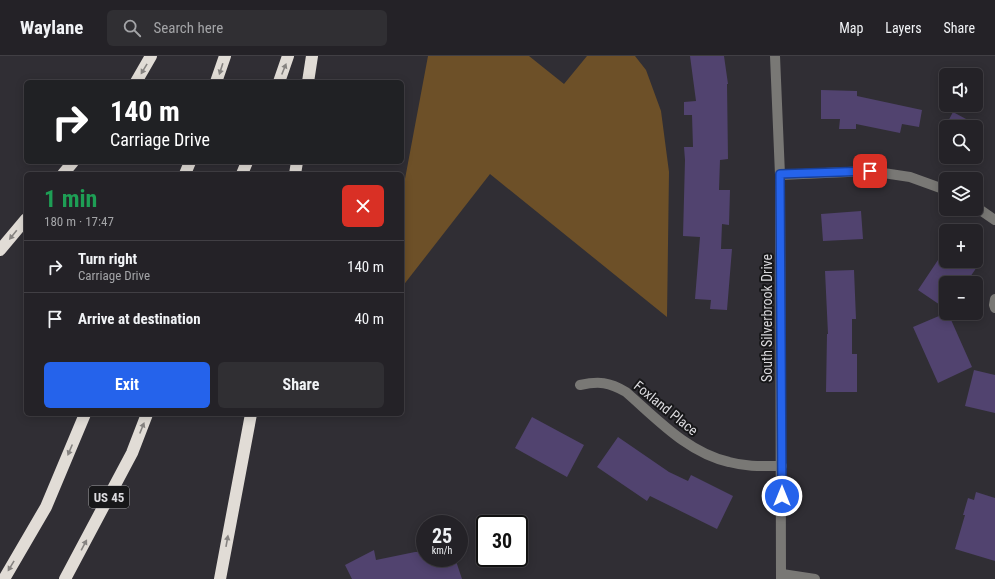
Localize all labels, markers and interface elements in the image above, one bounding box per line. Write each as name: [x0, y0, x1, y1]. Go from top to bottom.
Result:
search box: [107, 10, 387, 46]
text: Waylane: [20, 16, 83, 39]
icon: search: [121, 17, 143, 39]
text: Search here: [153, 19, 223, 37]
text: Map: [839, 20, 863, 36]
text: Layers: [885, 20, 922, 36]
text: Share: [944, 20, 975, 36]
one-way arrow: [140, 63, 147, 75]
one-way arrow: [217, 63, 223, 75]
one-way arrow: [281, 63, 287, 75]
map controls: [939, 68, 983, 320]
button: sound: [939, 68, 983, 112]
text: 140 m: [110, 95, 180, 128]
icon: right: [44, 96, 96, 148]
button: search: [939, 120, 983, 164]
text: Carriage Drive: [110, 129, 210, 150]
pin: [853, 154, 887, 188]
icon: arrive: [859, 160, 881, 182]
button: layers: [939, 172, 983, 216]
text: 1 min: [44, 185, 97, 213]
button: close: [342, 185, 384, 227]
text: 180 m · 17:47: [44, 214, 114, 229]
button: +: [939, 224, 983, 268]
one-way arrow: [9, 229, 17, 240]
text: Turn right: [78, 250, 137, 268]
street label: South Silverbrook Drive: [759, 254, 775, 382]
icon: right: [44, 256, 66, 278]
text: 140 m: [347, 258, 384, 276]
text: Carriage Drive: [78, 268, 150, 283]
button: −: [939, 276, 983, 320]
icon: arrive: [44, 308, 66, 330]
text: Arrive at destination: [78, 310, 201, 328]
text: 40 m: [354, 310, 384, 328]
button: Exit: [44, 362, 210, 408]
button: Share: [218, 362, 384, 408]
street label: Foxland Place: [631, 377, 701, 439]
one-way arrow: [139, 422, 145, 434]
one-way arrow: [67, 444, 73, 456]
position arrow: [761, 475, 803, 517]
road number: US 45: [89, 486, 129, 508]
speed limit sign: 30: [476, 515, 528, 567]
text: 25: [432, 524, 452, 548]
one-way arrow: [225, 535, 231, 547]
one-way arrow: [80, 539, 87, 550]
text: km/h: [432, 545, 452, 556]
one-way arrow: [8, 560, 15, 572]

